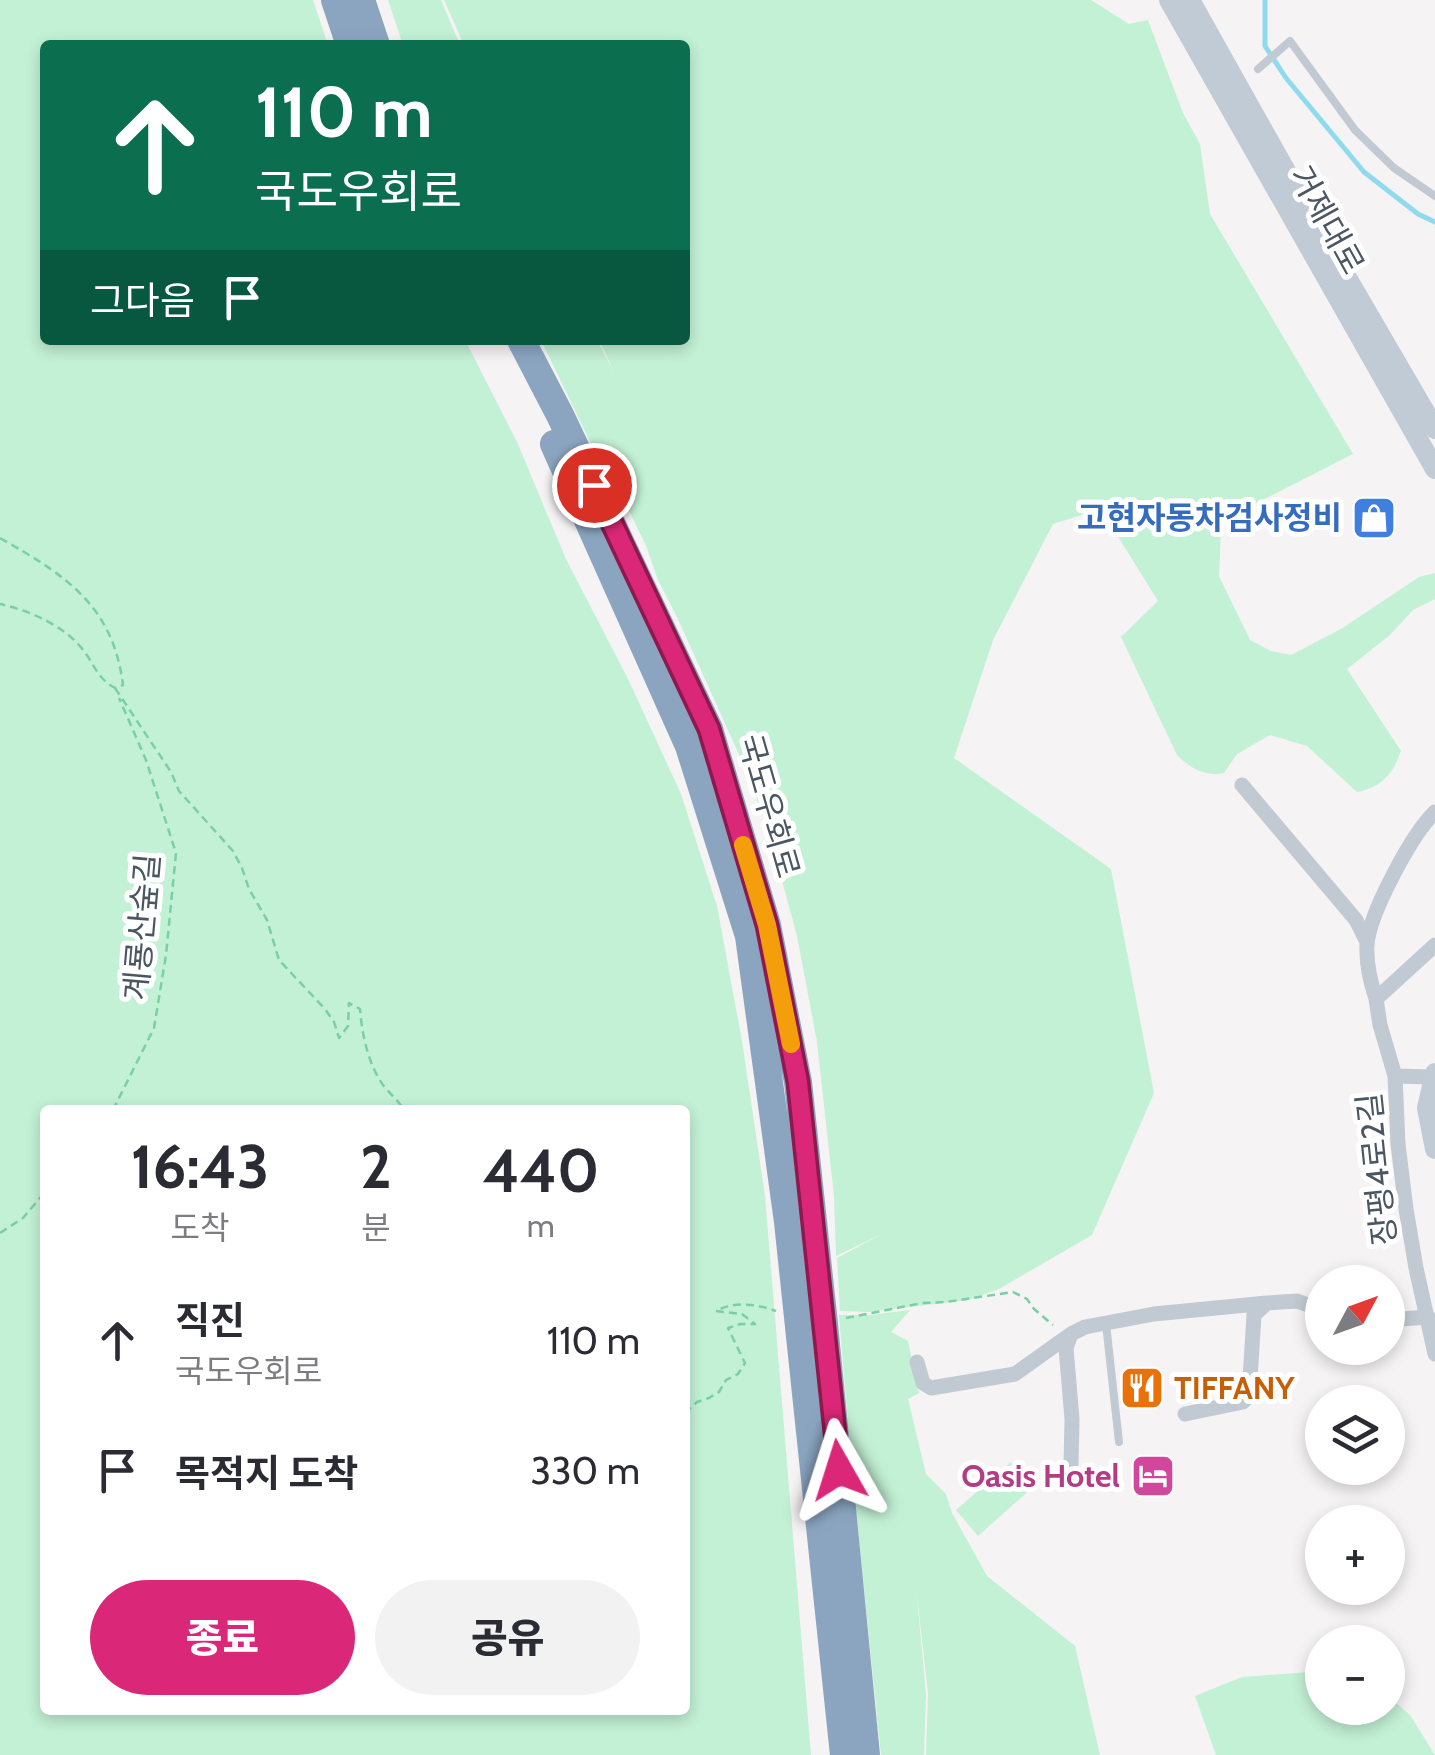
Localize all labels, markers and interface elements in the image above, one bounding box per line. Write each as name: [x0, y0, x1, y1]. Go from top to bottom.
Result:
text: 110 m: [255, 69, 433, 155]
icon: ahead: [90, 80, 220, 210]
street label: 거제대로: [1282, 159, 1373, 281]
text: 국도우회로: [255, 164, 462, 218]
icon: arrive: [215, 270, 270, 325]
text: 그다음: [90, 277, 195, 324]
pin: [552, 443, 637, 528]
icon: arrive: [567, 458, 622, 513]
shop icon: 고현자동차검사정비: [1351, 495, 1397, 541]
place label: 고현자동차검사정비: [1077, 498, 1342, 537]
street label: 국도우회로: [730, 730, 809, 882]
street label: 계룡산숲길: [116, 852, 167, 1002]
street label: 장평4로2길: [1349, 1091, 1404, 1247]
text: 16:43: [131, 1130, 269, 1203]
text: 2: [360, 1130, 392, 1203]
text: 440: [482, 1134, 599, 1207]
text: m: [527, 1206, 555, 1245]
text: 도착: [171, 1208, 229, 1247]
text: 분: [361, 1208, 391, 1247]
north arrow: [1305, 1265, 1405, 1365]
map controls: [1305, 1265, 1405, 1725]
text: 직진: [175, 1297, 245, 1344]
icon: ahead: [90, 1313, 145, 1368]
text: 110 m: [547, 1317, 640, 1364]
text: 국도우회로: [175, 1351, 322, 1390]
restaurant icon: TIFFANY: [1119, 1365, 1165, 1411]
place label: TIFFANY: [1174, 1368, 1295, 1407]
button: layers: [1305, 1385, 1405, 1485]
position arrow: [787, 1418, 891, 1522]
icon: arrive: [90, 1443, 145, 1498]
text: 330 m: [530, 1447, 640, 1494]
text: 목적지 도착: [175, 1450, 358, 1497]
hotel icon: Oasis Hotel: [1130, 1453, 1176, 1499]
place label: Oasis Hotel: [961, 1456, 1120, 1495]
button: +: [1305, 1505, 1405, 1605]
button: 종료: [90, 1580, 355, 1695]
button: 공유: [375, 1580, 640, 1695]
button: −: [1305, 1625, 1405, 1725]

